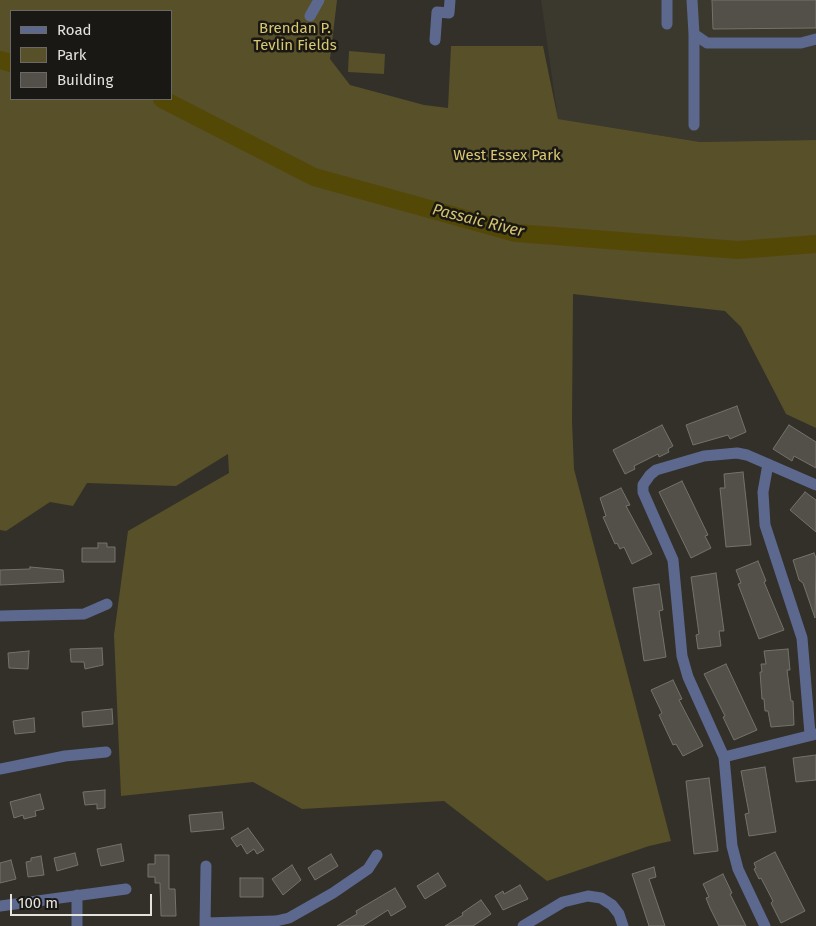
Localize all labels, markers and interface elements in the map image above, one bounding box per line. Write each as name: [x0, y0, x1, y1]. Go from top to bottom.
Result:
legend: [10, 10, 172, 100]
park label: Brendan P. Tevlin Fields: [253, 20, 337, 55]
text: Road: [57, 21, 92, 39]
text: Park: [57, 46, 87, 64]
text: Building: [57, 71, 113, 89]
park label: West Essex Park: [453, 147, 561, 165]
water label: Passaic River: [430, 200, 526, 242]
scale bar: [12, 884, 155, 916]
text: 100 m: [18, 894, 58, 912]

